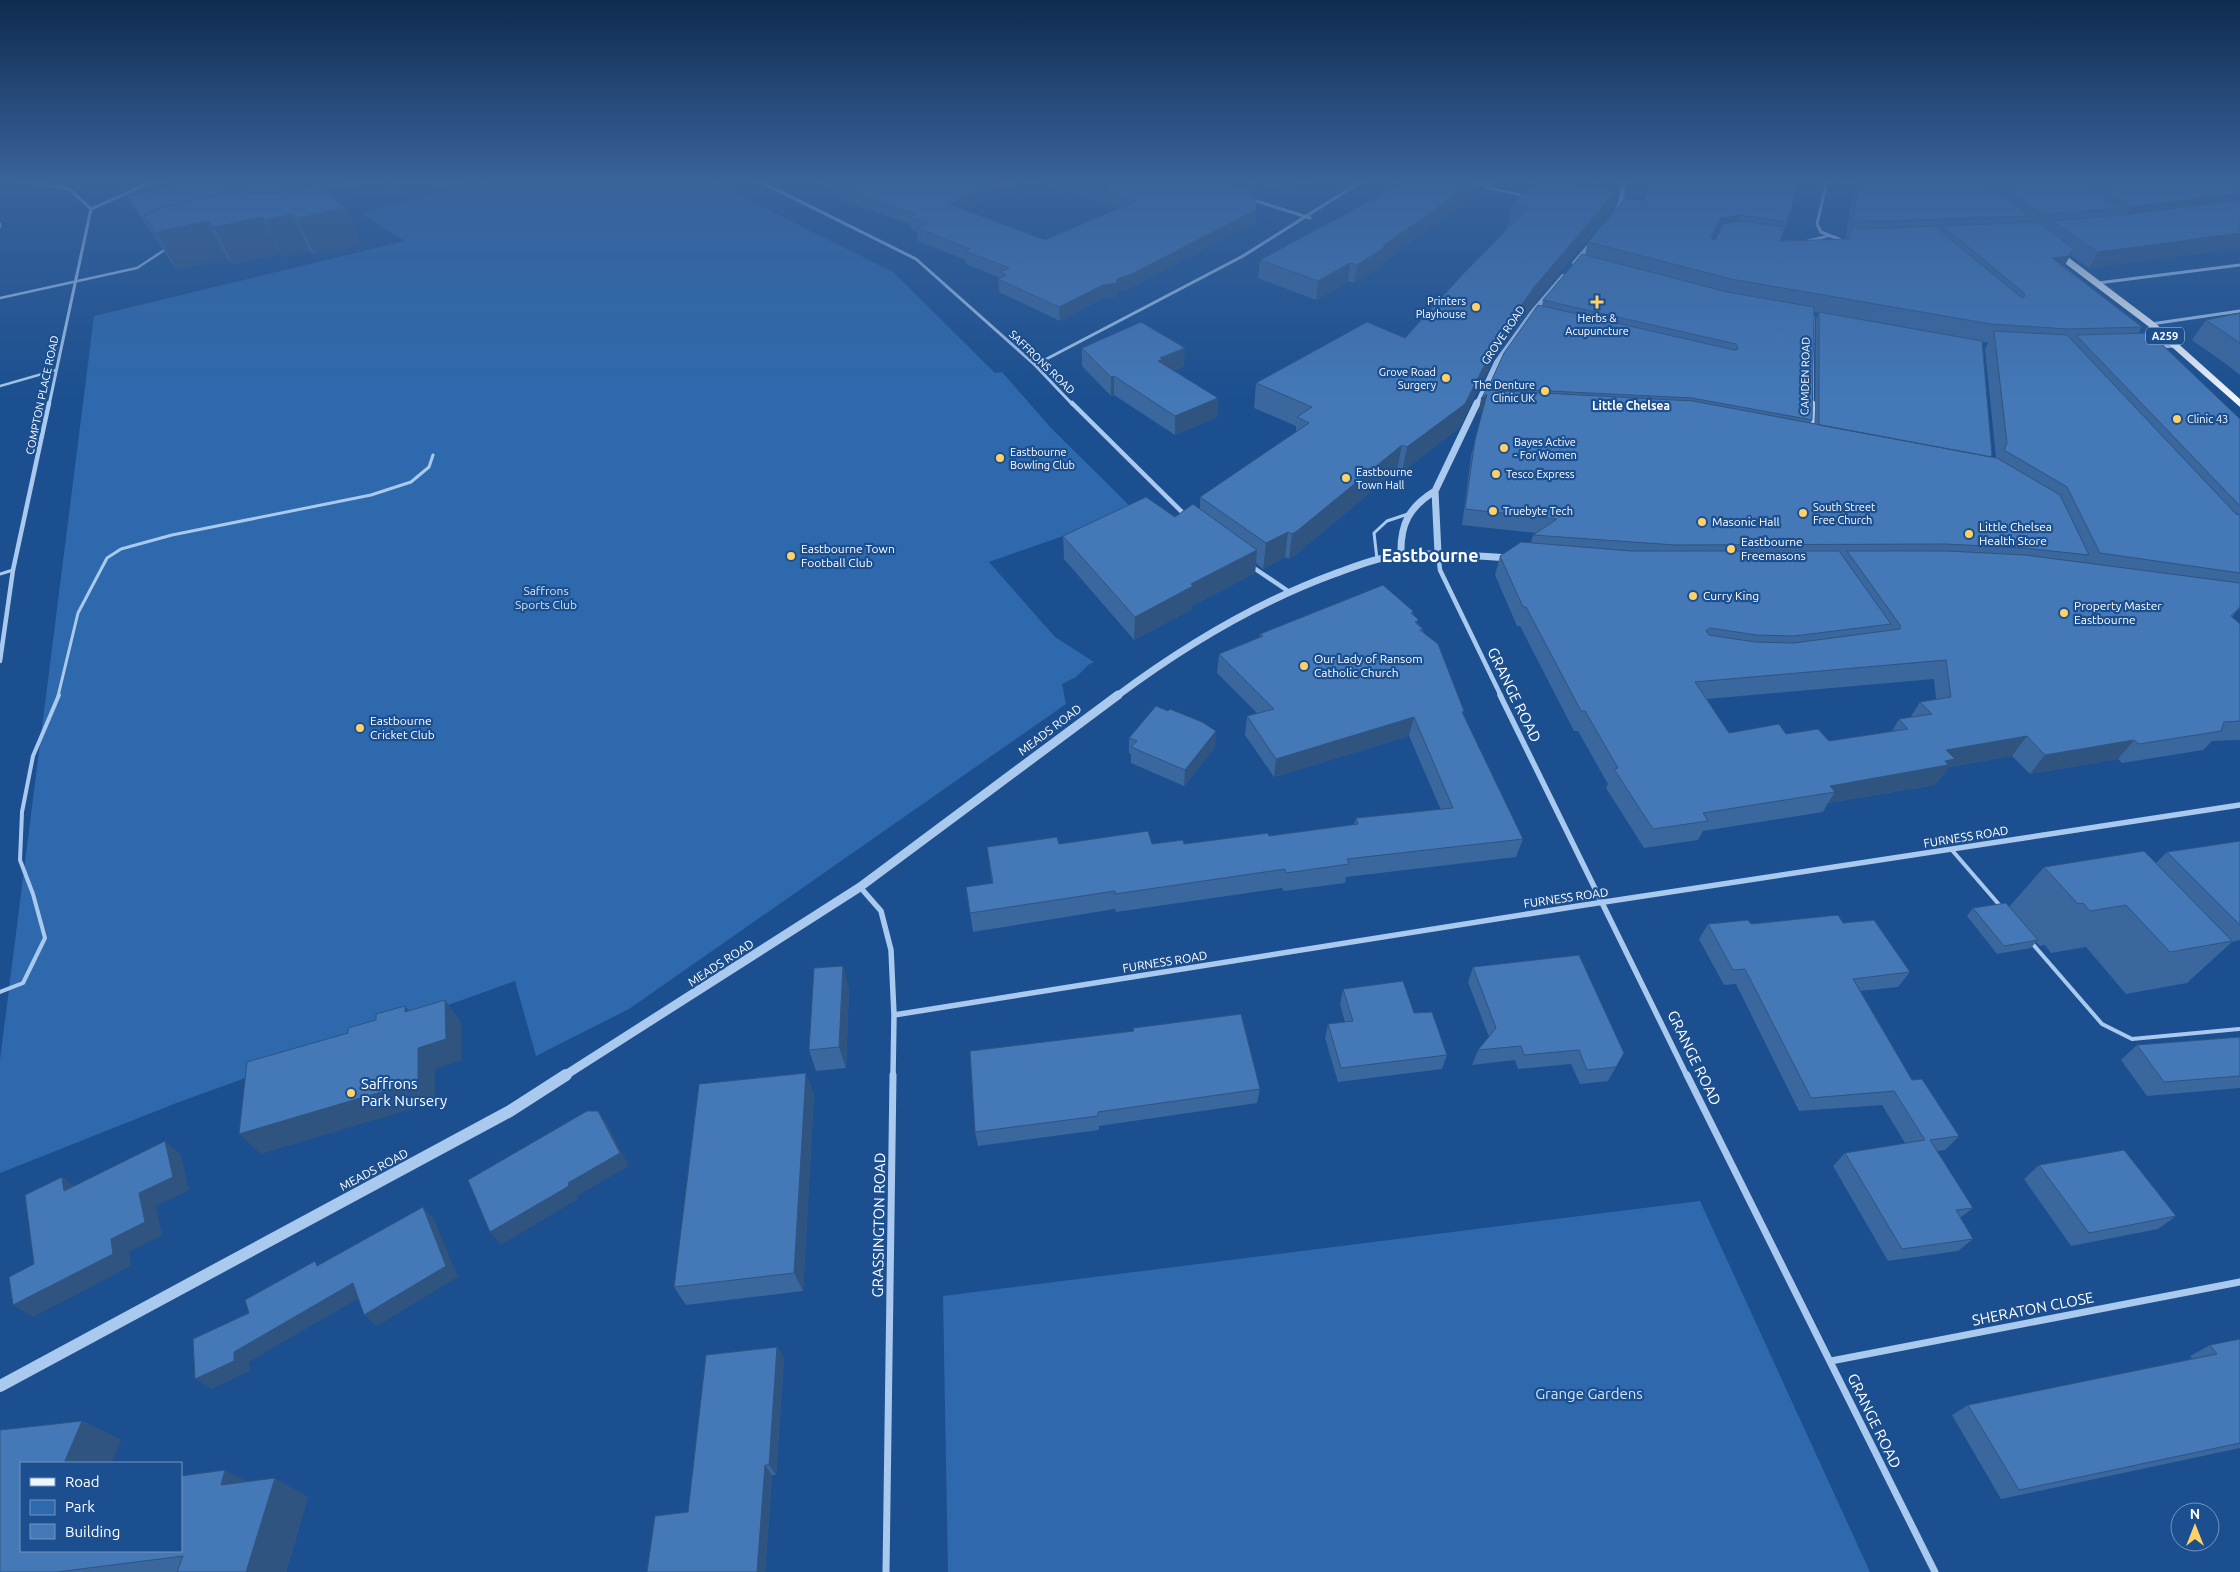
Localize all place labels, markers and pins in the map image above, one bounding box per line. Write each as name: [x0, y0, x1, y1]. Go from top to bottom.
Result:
place label: Printers Playhouse: [1416, 295, 1466, 320]
marker: Herbs & Acupuncture: [1590, 295, 1604, 309]
marker: Printers Playhouse: [1470, 301, 1482, 313]
place label: Herbs & Acupuncture: [1565, 312, 1629, 337]
place label: Grove Road Surgery: [1379, 366, 1437, 391]
marker: Grove Road Surgery: [1440, 372, 1452, 384]
place label: The Denture Clinic UK: [1473, 379, 1535, 404]
marker: The Denture Clinic UK: [1539, 385, 1551, 397]
marker: Clinic 43: [2171, 413, 2183, 425]
place label: Clinic 43: [2187, 413, 2228, 425]
place label: Bayes Active - For Women: [1514, 436, 1577, 461]
marker: Bayes Active - For Women: [1498, 442, 1510, 454]
place label: Eastbourne Bowling Club: [1010, 446, 1075, 471]
marker: Eastbourne Bowling Club: [994, 452, 1006, 464]
place label: Eastbourne Town Hall: [1356, 466, 1413, 491]
marker: Tesco Express: [1490, 468, 1502, 480]
place label: Tesco Express: [1506, 468, 1575, 480]
marker: Eastbourne Town Hall: [1340, 472, 1352, 484]
place label: South Street Free Church: [1813, 501, 1876, 526]
marker: Truebyte Tech: [1487, 505, 1499, 517]
place label: Truebyte Tech: [1503, 505, 1573, 517]
marker: South Street Free Church: [1797, 507, 1809, 519]
place label: Masonic Hall: [1712, 515, 1780, 528]
marker: Masonic Hall: [1696, 516, 1708, 528]
place label: Little Chelsea Health Store: [1979, 520, 2052, 547]
marker: Little Chelsea Health Store: [1963, 528, 1975, 540]
place label: Eastbourne Freemasons: [1741, 535, 1806, 562]
place label: Eastbourne Town Football Club: [801, 542, 895, 569]
marker: Eastbourne Freemasons: [1725, 543, 1737, 555]
marker: Eastbourne Town Football Club: [785, 550, 797, 562]
place label: Curry King: [1703, 589, 1759, 602]
marker: Curry King: [1687, 590, 1699, 602]
place label: Property Master Eastbourne: [2074, 599, 2162, 626]
marker: Property Master Eastbourne: [2058, 607, 2070, 619]
place label: Our Lady of Ransom Catholic Church: [1314, 652, 1423, 679]
marker: Our Lady of Ransom Catholic Church: [1298, 660, 1310, 672]
place label: Eastbourne Cricket Club: [370, 714, 435, 741]
marker: Eastbourne Cricket Club: [354, 722, 366, 734]
place label: Saffrons Park Nursery: [361, 1075, 447, 1109]
marker: Saffrons Park Nursery: [345, 1087, 357, 1099]

